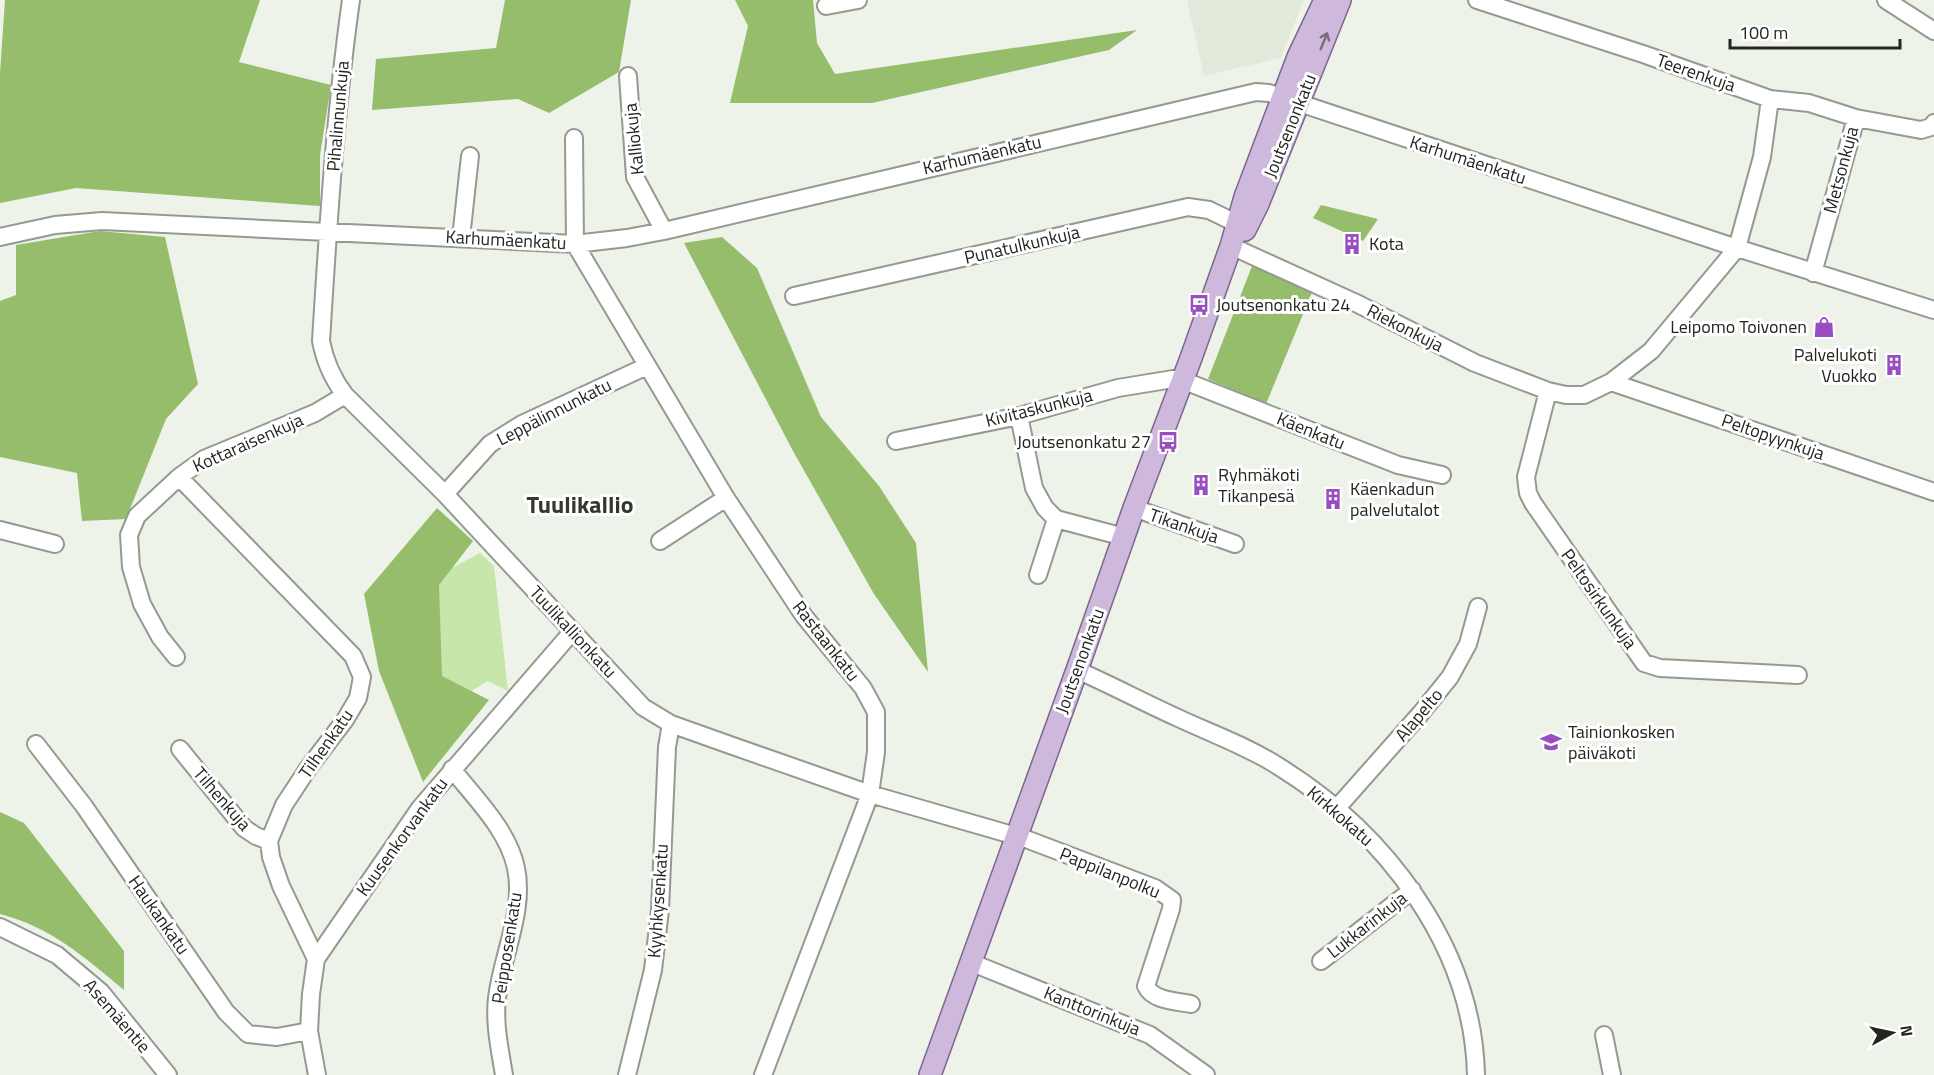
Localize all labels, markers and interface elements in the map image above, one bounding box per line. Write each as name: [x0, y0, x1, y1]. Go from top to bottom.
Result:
scale bar: [1730, 12, 1900, 50]
text: 100 m: [1739, 19, 1788, 46]
one-way arrow: [1319, 32, 1330, 51]
street label: Teerenkuja: [1653, 46, 1739, 99]
street label: Pihalinnunkuja: [319, 59, 356, 172]
street label: Joutsenonkatu: [1256, 70, 1323, 182]
street label: Kalliokuja: [616, 102, 651, 176]
street label: Metsonkuja: [1816, 123, 1865, 216]
street label: Karhumäenkatu: [920, 128, 1044, 181]
street label: Karhumäenkatu: [1406, 128, 1530, 191]
street label: Punatulkunkuja: [961, 218, 1082, 271]
street label: Karhumäenkatu: [445, 223, 567, 256]
place label: Kota: [1369, 230, 1404, 257]
building icon: Kota: [1340, 232, 1364, 256]
place label: Joutsenonkatu 24: [1216, 291, 1350, 318]
bus stop icon: Joutsenonkatu 24: [1187, 293, 1211, 317]
street label: Riekonkuja: [1362, 297, 1448, 358]
place label: Leipomo Toivonen: [1670, 313, 1807, 340]
shop icon: Leipomo Toivonen: [1812, 315, 1836, 339]
place label: Palvelukoti Vuokko: [1794, 341, 1877, 389]
building icon: Palvelukoti Vuokko: [1882, 353, 1906, 377]
street label: Leppälinnunkatu: [492, 371, 616, 452]
street label: Kivitaskunkuja: [982, 381, 1095, 434]
street label: Käenkatu: [1273, 405, 1349, 456]
street label: Kottaraisenkuja: [188, 406, 307, 479]
street label: Peltopyynkuja: [1718, 406, 1828, 467]
place label: Joutsenonkatu 27: [1017, 428, 1151, 455]
bus stop icon: Joutsenonkatu 27: [1156, 430, 1180, 454]
place label: Ryhmäkoti Tikanpesä: [1218, 461, 1300, 509]
building icon: Ryhmäkoti Tikanpesä: [1189, 473, 1213, 497]
place label: Käenkadun palvelutalot: [1350, 475, 1440, 523]
district label: Tuulikallio: [526, 486, 634, 522]
building icon: Käenkadun palvelutalot: [1321, 487, 1345, 511]
street label: Tikankuja: [1146, 501, 1223, 550]
street label: Peltosirkunkuja: [1555, 543, 1644, 654]
street label: Tuulikallionkatu: [523, 579, 623, 684]
street label: Rastaankatu: [786, 595, 867, 687]
street label: Joutsenonkatu: [1048, 604, 1111, 717]
street label: Alapelto: [1388, 682, 1449, 747]
street label: Tilhenkatu: [292, 703, 359, 784]
place label: Tainionkosken päiväkoti: [1568, 718, 1675, 766]
school or university icon: Tainionkosken päiväkoti: [1539, 730, 1563, 754]
street label: Tilhenkuja: [187, 761, 258, 837]
street label: Kuusenkorvankatu: [349, 772, 454, 902]
street label: Kirkkokatu: [1301, 779, 1380, 852]
street label: Pappilanpolku: [1056, 840, 1165, 905]
street label: Kyyhkysenkatu: [640, 843, 675, 959]
street label: Haukankatu: [122, 870, 197, 960]
street label: Lukkarinkuja: [1321, 885, 1413, 965]
street label: Peipposenkatu: [484, 890, 529, 1006]
street label: Asemäentie: [78, 973, 157, 1059]
street label: Kanttorinkuja: [1040, 979, 1145, 1042]
north arrow: [1862, 1003, 1922, 1063]
text: N: [1894, 1024, 1920, 1038]

